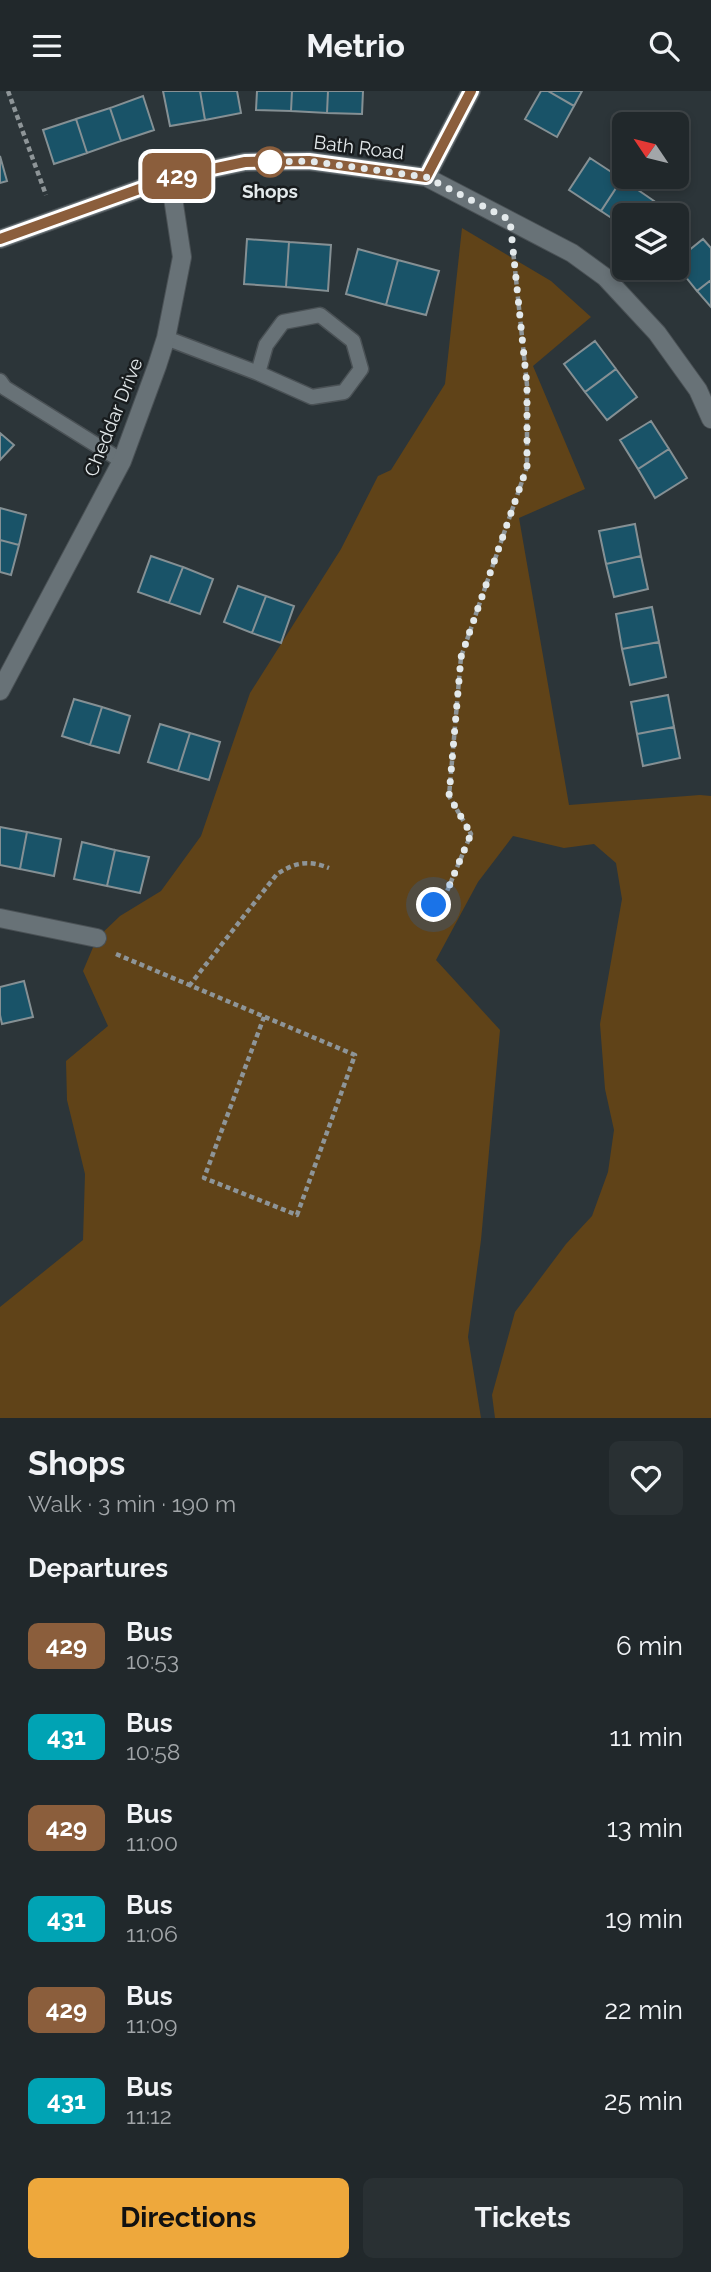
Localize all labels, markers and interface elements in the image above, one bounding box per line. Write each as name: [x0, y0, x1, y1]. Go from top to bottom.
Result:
icon: menu: [28, 27, 66, 65]
text: Metrio: [306, 27, 405, 64]
icon: search: [645, 27, 683, 65]
north arrow: [612, 112, 690, 189]
map controls: [612, 112, 689, 280]
street label: Bath Road: [313, 131, 405, 163]
marker: Shops: [255, 147, 285, 177]
line badge: 429: [137, 153, 217, 199]
text: 429: [156, 161, 198, 190]
place label: Shops: [242, 180, 298, 202]
button: layers: [612, 203, 689, 280]
street label: Cheddar Drive: [79, 355, 147, 479]
your location: [416, 887, 451, 922]
button: heart: [609, 1441, 683, 1515]
text: Shops: [28, 1444, 125, 1483]
text: Walk · 3 min · 190 m: [28, 1490, 236, 1517]
text: Departures: [28, 1553, 168, 1583]
text: Bus: [126, 1617, 173, 1647]
text: 429: [46, 1631, 87, 1660]
text: 6 min: [616, 1631, 683, 1661]
text: 10:53: [126, 1647, 179, 1674]
text: Bus: [126, 1708, 173, 1738]
text: 431: [47, 1722, 86, 1751]
text: 11 min: [609, 1722, 683, 1752]
text: 10:58: [126, 1738, 180, 1765]
text: Bus: [126, 1799, 173, 1829]
text: 429: [46, 1813, 87, 1842]
text: 13 min: [607, 1813, 683, 1843]
text: 11:00: [126, 1829, 178, 1856]
text: Bus: [126, 1890, 173, 1920]
text: 431: [47, 1904, 86, 1933]
text: 19 min: [605, 1904, 683, 1934]
text: 11:06: [126, 1920, 178, 1947]
text: Bus: [126, 1981, 173, 2011]
text: 429: [46, 1995, 87, 2024]
text: 22 min: [605, 1995, 683, 2025]
text: 11:09: [126, 2011, 178, 2038]
text: Bus: [126, 2072, 173, 2102]
text: 431: [47, 2086, 86, 2115]
text: 25 min: [604, 2086, 683, 2116]
text: 11:12: [126, 2102, 172, 2129]
button: Directions: [28, 2178, 349, 2258]
button: Tickets: [363, 2178, 683, 2258]

